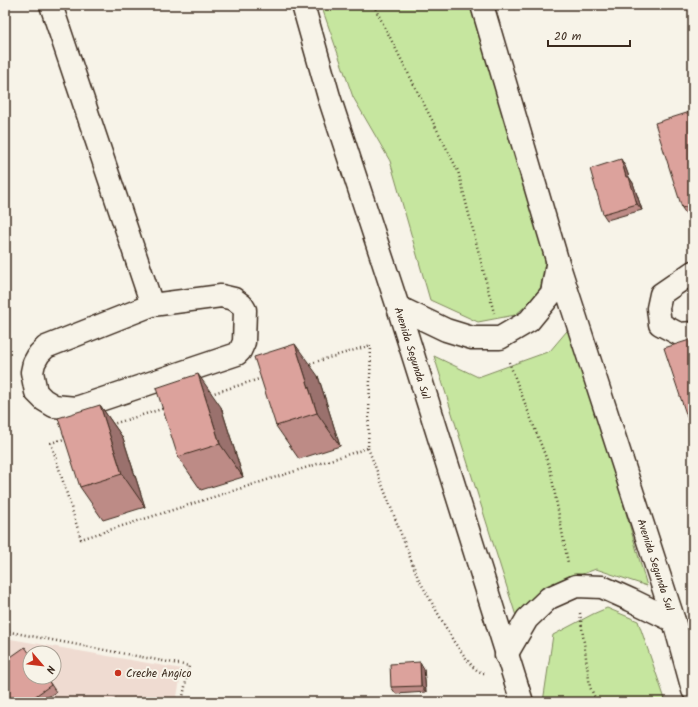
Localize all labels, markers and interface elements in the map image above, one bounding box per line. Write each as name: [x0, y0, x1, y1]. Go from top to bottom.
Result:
scale bar: [548, 22, 630, 48]
text: 20 m: [554, 27, 582, 46]
street label: Avenida Segunda Sul: [389, 305, 435, 402]
street label: Avenida Segunda Sul: [631, 516, 678, 614]
north arrow: [22, 645, 62, 685]
text: N: [40, 662, 60, 677]
place label: Creche Angico: [126, 665, 192, 683]
marker: Creche Angico: [113, 668, 123, 678]

